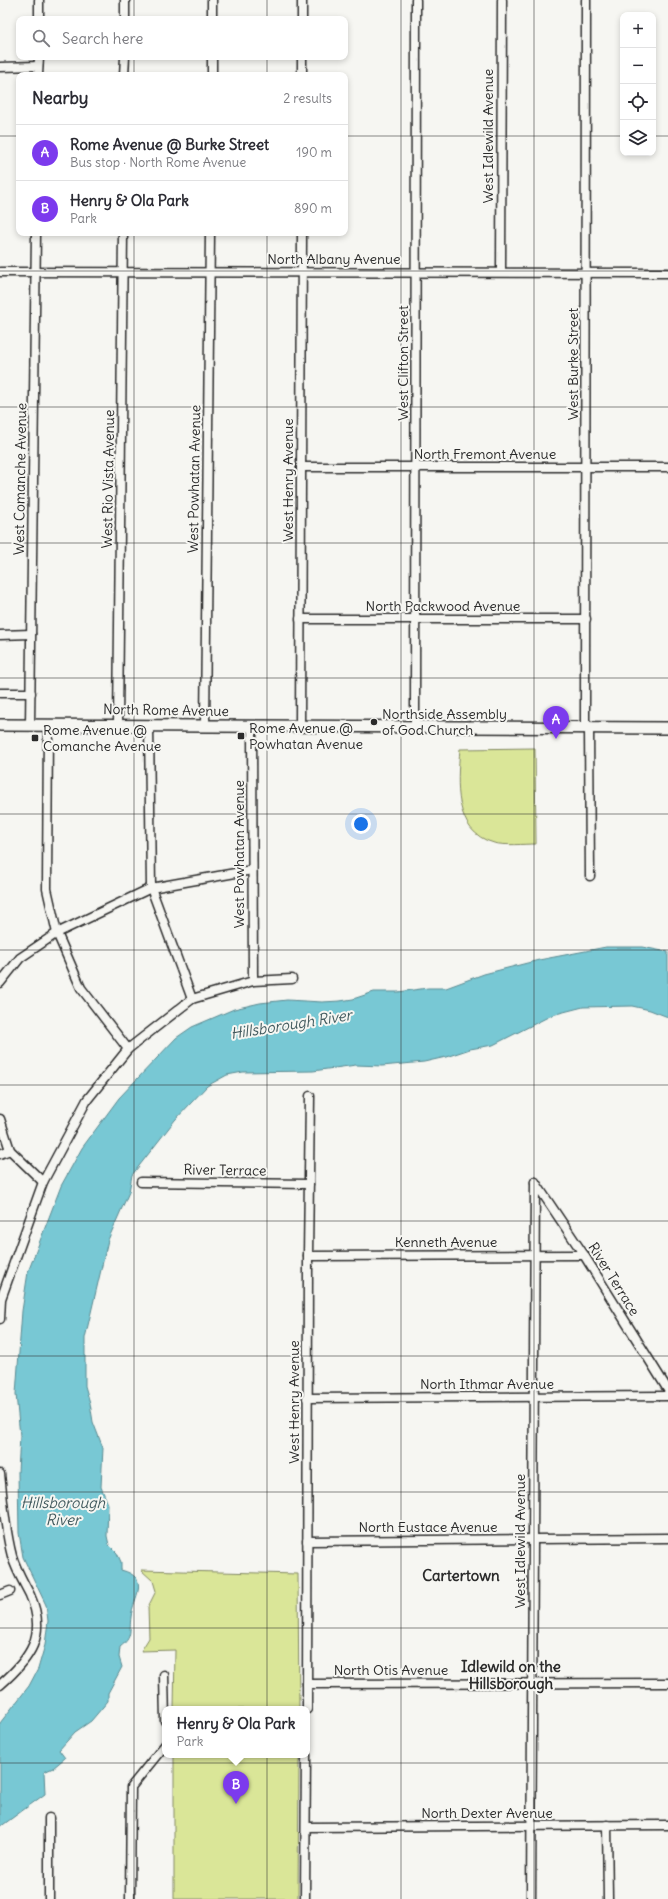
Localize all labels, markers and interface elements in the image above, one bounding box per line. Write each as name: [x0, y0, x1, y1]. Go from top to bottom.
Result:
map controls: [620, 12, 656, 156]
button: +: [620, 12, 656, 48]
search box: [16, 16, 348, 60]
icon: search: [30, 27, 52, 49]
text: Search here: [62, 29, 143, 48]
button: −: [620, 48, 656, 84]
street label: West Idlewild Avenue: [479, 69, 497, 203]
button: locate: [620, 84, 656, 120]
text: Nearby: [32, 87, 88, 109]
text: 2 results: [283, 90, 332, 107]
button: layers: [620, 120, 656, 156]
text: Rome Avenue @ Burke Street: [70, 135, 269, 154]
text: A: [41, 144, 49, 161]
text: 190 m: [296, 144, 332, 161]
text: Bus stop · North Rome Avenue: [70, 154, 246, 171]
text: Henry & Ola Park: [70, 191, 189, 210]
text: B: [41, 200, 49, 217]
text: 890 m: [294, 200, 332, 217]
text: Park: [70, 210, 97, 227]
street label: North Albany Avenue: [267, 250, 401, 268]
street label: West Clifton Street: [394, 305, 412, 421]
street label: West Burke Street: [564, 307, 582, 420]
street label: West Comanche Avenue: [10, 403, 30, 555]
street label: West Powhatan Avenue: [184, 405, 204, 553]
street label: West Rio Vista Avenue: [98, 410, 118, 548]
street label: West Henry Avenue: [279, 418, 297, 542]
street label: North Fremont Avenue: [414, 445, 556, 463]
street label: North Packwood Avenue: [366, 597, 520, 615]
street label: North Rome Avenue: [103, 700, 229, 720]
place label: Northside Assembly of God Church: [382, 705, 507, 739]
pin: A: [543, 706, 569, 739]
marker: Northside Assembly of God Church: [369, 717, 379, 727]
place label: Rome Avenue @ Powhatan Avenue: [249, 719, 363, 753]
place label: Rome Avenue @ Comanche Avenue: [43, 721, 161, 755]
marker: Rome Avenue @ Powhatan Avenue: [236, 731, 246, 741]
marker: Rome Avenue @ Comanche Avenue: [30, 733, 40, 743]
street label: West Powhatan Avenue: [230, 780, 248, 928]
your location: [351, 814, 371, 834]
water label: Hillsborough River: [229, 1005, 355, 1043]
street label: River Terrace: [183, 1160, 267, 1180]
street label: Kenneth Avenue: [395, 1233, 497, 1251]
street label: River Terrace: [584, 1239, 644, 1319]
street label: West Henry Avenue: [285, 1340, 303, 1464]
street label: North Ithmar Avenue: [420, 1375, 554, 1393]
street label: West Idlewild Avenue: [511, 1474, 529, 1608]
water label: Hillsborough River: [21, 1493, 106, 1529]
street label: North Eustace Avenue: [358, 1518, 498, 1536]
district label: Cartertown: [422, 1566, 500, 1585]
district label: Idlewild on the Hillsborough: [461, 1657, 561, 1694]
street label: North Otis Avenue: [334, 1661, 448, 1679]
popup: [162, 1706, 310, 1758]
text: Henry & Ola Park: [177, 1714, 295, 1733]
text: Park: [177, 1733, 203, 1750]
pin: B: [223, 1771, 249, 1804]
street label: North Dexter Avenue: [421, 1804, 553, 1822]

